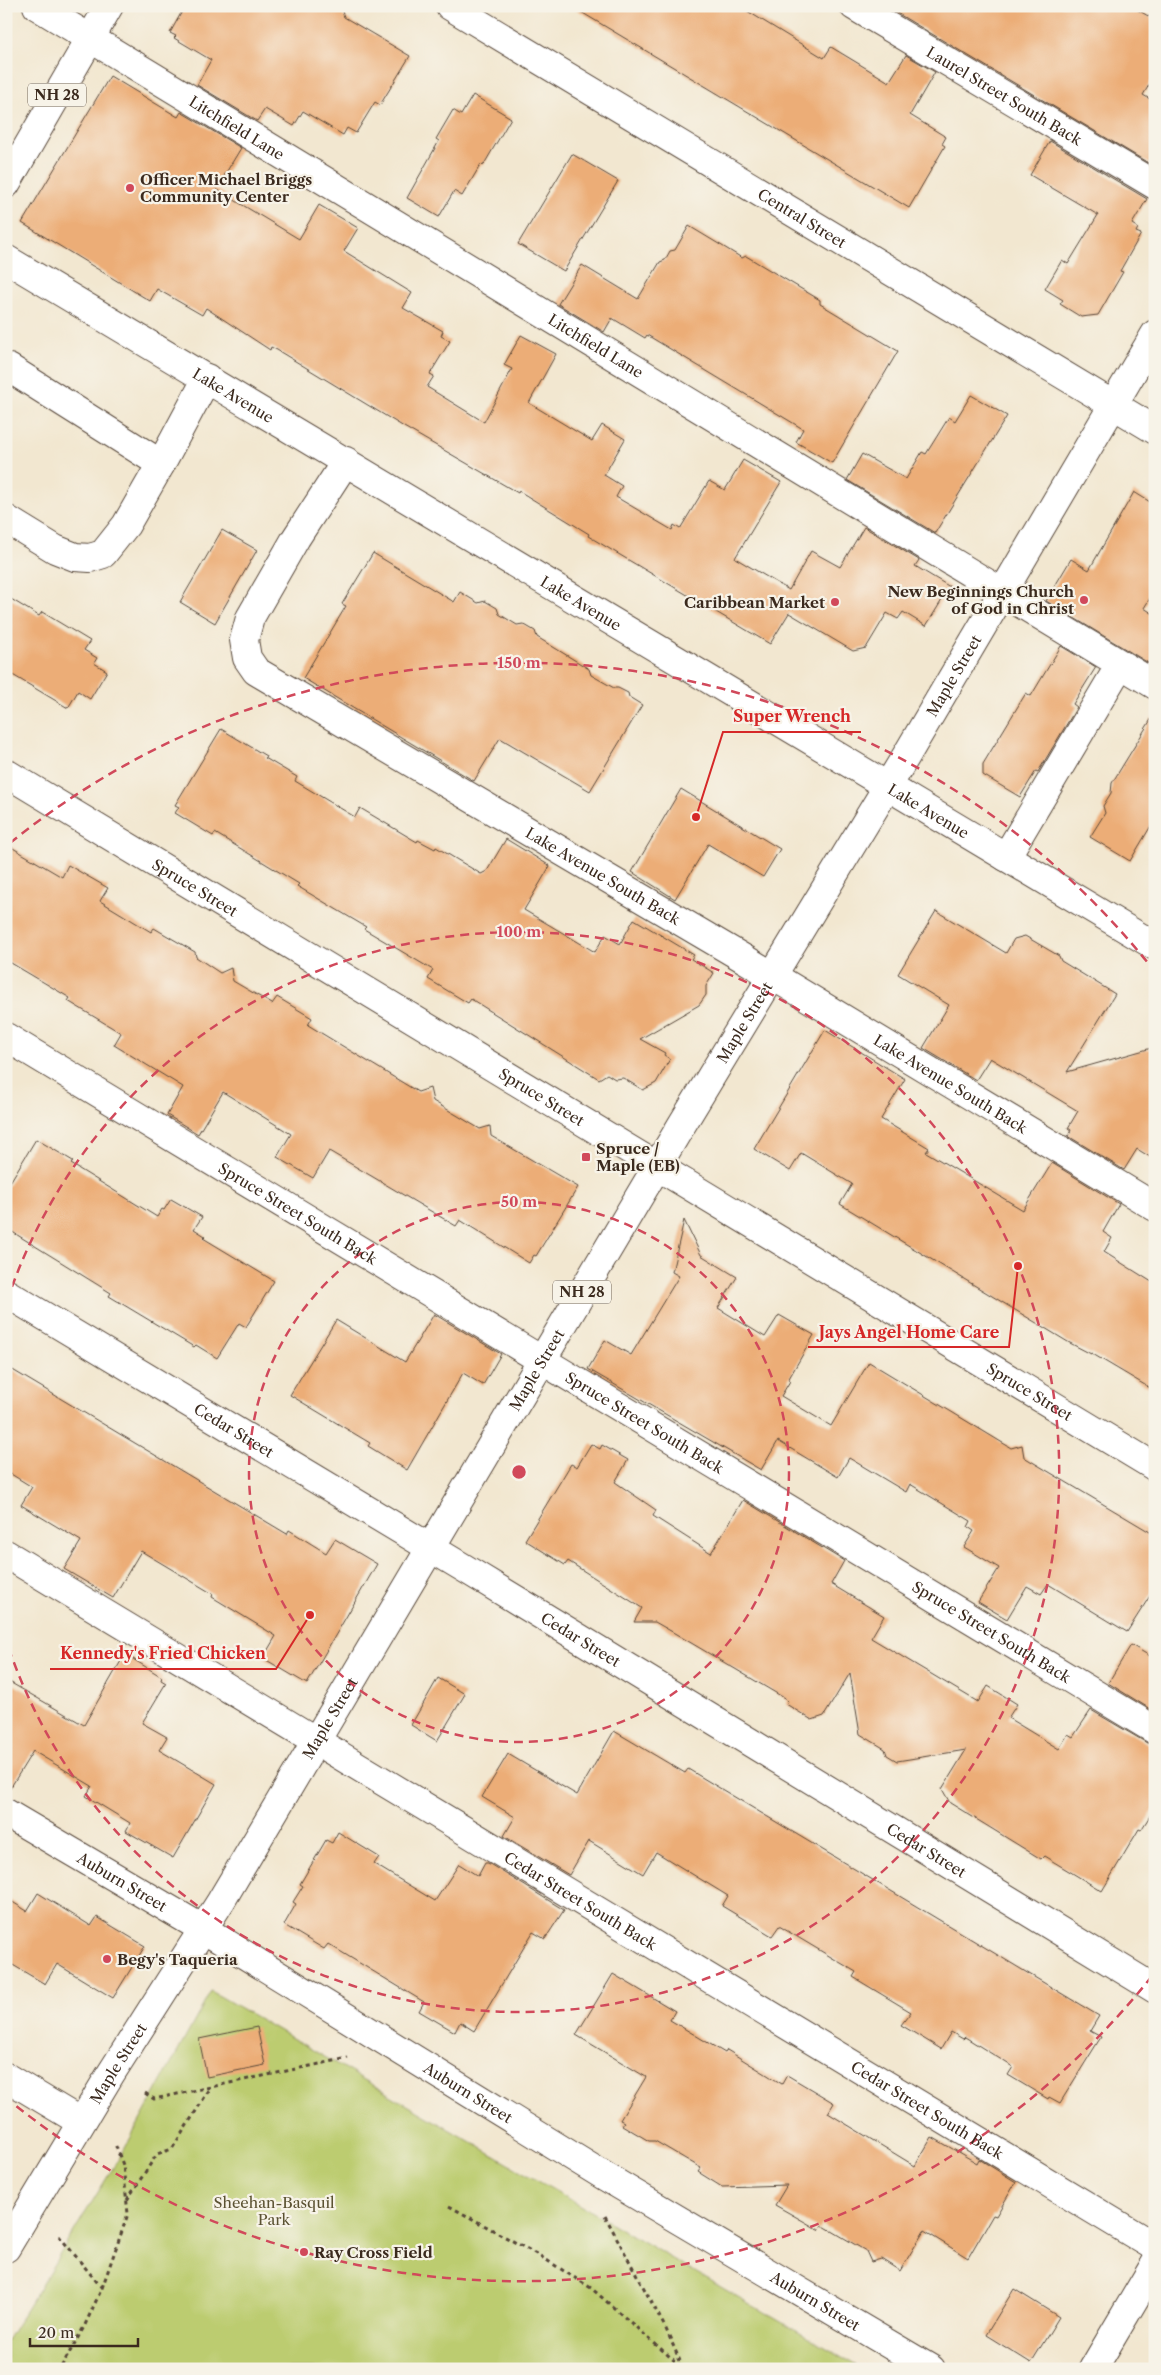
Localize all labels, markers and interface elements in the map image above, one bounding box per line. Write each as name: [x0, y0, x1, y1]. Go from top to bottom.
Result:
street label: Laurel Street South Back: [923, 42, 1087, 150]
road number: NH 28: [28, 84, 86, 106]
street label: Litchfield Lane: [186, 91, 288, 164]
place label: Officer Michael Briggs Community Center: [140, 170, 312, 206]
marker: Officer Michael Briggs Community Center: [124, 182, 136, 194]
street label: Central Street: [755, 184, 850, 252]
street label: Litchfield Lane: [545, 309, 647, 382]
street label: Lake Avenue: [190, 363, 277, 426]
street label: Lake Avenue: [537, 571, 625, 634]
place label: New Beginnings Church of God in Christ: [887, 582, 1075, 618]
place label: Caribbean Market: [684, 593, 825, 612]
marker: New Beginnings Church of God in Christ: [1078, 594, 1090, 606]
marker: Caribbean Market: [829, 596, 841, 608]
street label: Maple Street: [922, 631, 985, 720]
text: 150 m: [497, 653, 541, 672]
callout: Super Wrench: [723, 701, 861, 732]
text: Super Wrench: [733, 706, 851, 726]
street label: Lake Avenue: [885, 779, 973, 842]
street label: Lake Avenue South Back: [523, 823, 685, 929]
street label: Spruce Street: [149, 854, 242, 921]
text: 100 m: [497, 922, 541, 941]
street label: Maple Street: [712, 977, 776, 1066]
street label: Lake Avenue South Back: [871, 1030, 1032, 1138]
street label: Spruce Street: [496, 1064, 589, 1130]
place label: Spruce / Maple (EB): [596, 1139, 680, 1175]
marker: Spruce / Maple (EB): [580, 1151, 592, 1163]
street label: Spruce Street South Back: [215, 1158, 382, 1269]
text: 50 m: [501, 1192, 537, 1211]
road number: NH 28: [553, 1280, 611, 1304]
callout: Jays Angel Home Care: [808, 1316, 1009, 1347]
text: Jays Angel Home Care: [816, 1322, 1000, 1342]
street label: Maple Street: [505, 1325, 568, 1414]
street label: Spruce Street: [983, 1358, 1077, 1425]
street label: Spruce Street South Back: [562, 1367, 729, 1478]
street label: Cedar Street: [191, 1399, 278, 1461]
centre of rings: [510, 1463, 528, 1481]
street label: Spruce Street South Back: [909, 1576, 1075, 1687]
street label: Cedar Street: [538, 1608, 625, 1671]
callout: Kennedy's Fried Chicken: [50, 1638, 276, 1669]
text: Kennedy's Fried Chicken: [60, 1643, 266, 1663]
street label: Maple Street: [298, 1673, 362, 1762]
street label: Cedar Street: [883, 1818, 970, 1882]
street label: Auburn Street: [73, 1847, 171, 1916]
street label: Cedar Street South Back: [501, 1847, 661, 1954]
place label: Begy's Taqueria: [117, 1950, 238, 1969]
marker: Begy's Taqueria: [101, 1953, 113, 1965]
street label: Maple Street: [86, 2019, 151, 2107]
street label: Cedar Street South Back: [848, 2056, 1008, 2164]
street label: Auburn Street: [419, 2057, 517, 2127]
park label: Sheehan-Basquil Park: [214, 2193, 335, 2229]
place label: Ray Cross Field: [314, 2243, 433, 2262]
marker: Ray Cross Field: [298, 2246, 310, 2258]
street label: Auburn Street: [766, 2266, 864, 2335]
scale bar: [30, 2315, 138, 2347]
text: 20 m: [38, 2323, 74, 2342]

